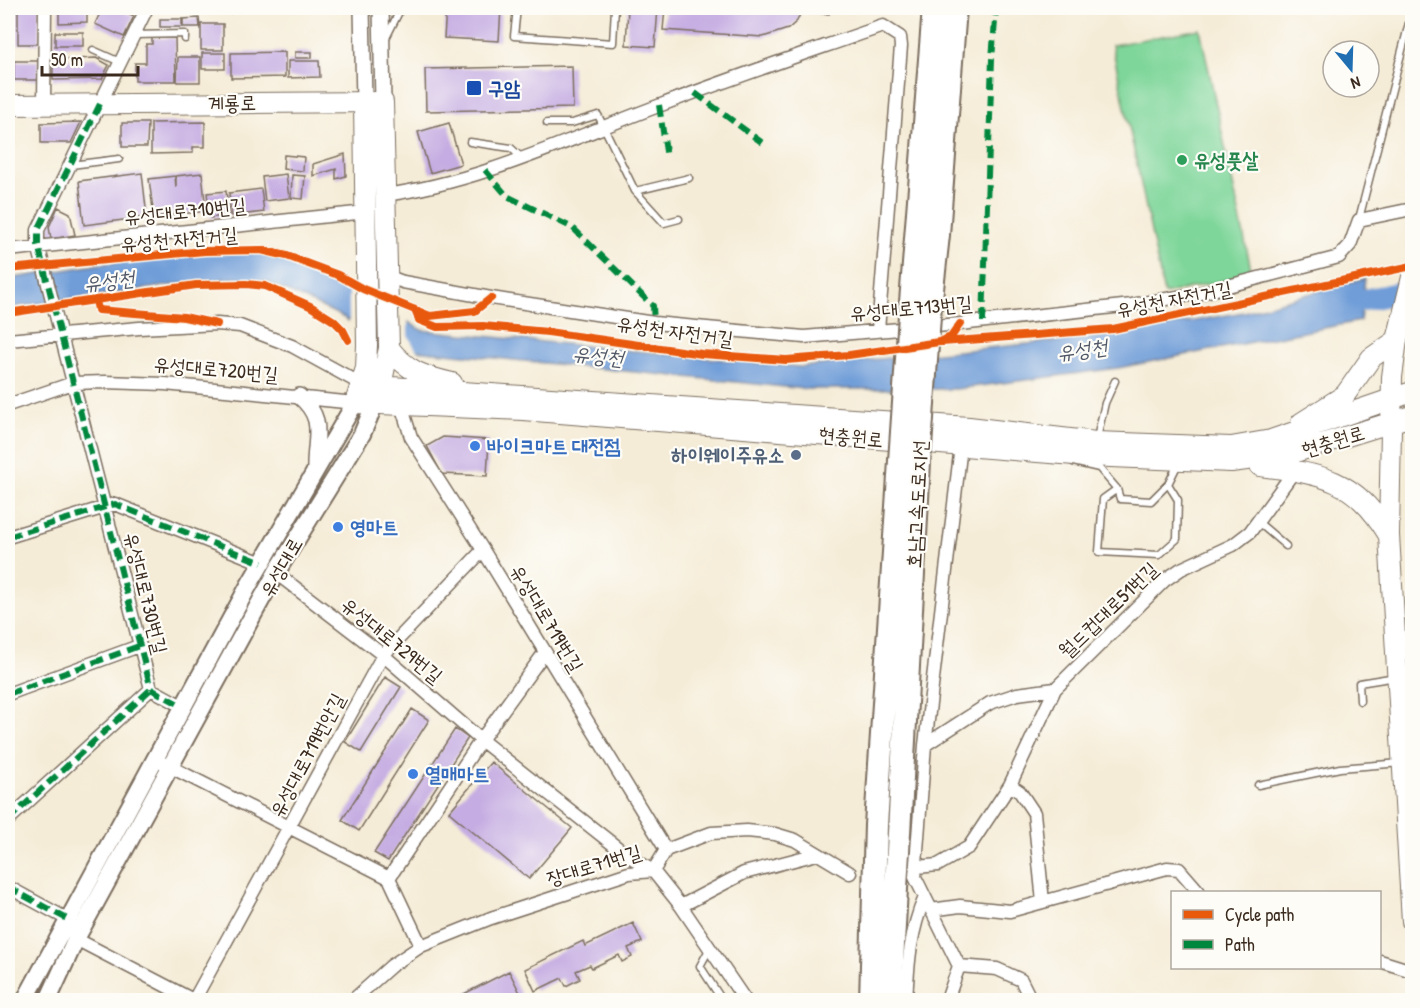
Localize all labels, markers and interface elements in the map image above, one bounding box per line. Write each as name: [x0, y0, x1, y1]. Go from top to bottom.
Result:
scale bar: [42, 39, 138, 77]
north arrow: [1321, 39, 1381, 99]
text: 50 m: [51, 47, 83, 72]
text: N: [1348, 71, 1363, 95]
place label: 구암: [488, 74, 520, 101]
marker: 구암: [465, 79, 483, 97]
street label: 계룡로: [208, 89, 256, 116]
place label: 유성풋살: [1194, 146, 1258, 173]
marker: 유성풋살: [1175, 153, 1189, 167]
street label: 유성대로710번길: [123, 191, 247, 230]
street label: 유성천 자전거길: [119, 220, 239, 257]
water label: 유성천: [82, 263, 138, 298]
street label: 유성천 자전거길: [1114, 274, 1234, 323]
street label: 유성대로713번길: [849, 289, 973, 326]
street label: 유성천 자전거길: [615, 309, 735, 352]
water label: 유성천: [1055, 331, 1111, 367]
water label: 유성천: [571, 338, 627, 373]
street label: 유성대로720번길: [153, 350, 279, 387]
street label: 현충원로: [1298, 418, 1368, 463]
street label: 현충원로: [818, 420, 884, 453]
place label: 바이크마트 대전점: [487, 432, 620, 459]
marker: 바이크마트 대전점: [468, 439, 482, 453]
street label: 호남고속도로지선: [900, 439, 933, 569]
place label: 하이웨이주유소: [671, 441, 784, 468]
marker: 하이웨이주유소: [789, 448, 803, 462]
place label: 영마트: [350, 513, 398, 540]
marker: 영마트: [331, 520, 345, 534]
street label: 유성대로730번길: [118, 529, 175, 656]
street label: 유성대로: [253, 532, 308, 601]
street label: 월드컵대로51번길: [1052, 555, 1163, 664]
street label: 유성대로719번길: [505, 559, 590, 677]
street label: 유성대로729번길: [336, 590, 449, 689]
street label: 유성대로719번안길: [262, 688, 351, 822]
place label: 열매마트: [425, 760, 489, 787]
marker: 열매마트: [406, 767, 420, 781]
street label: 장대로71번길: [543, 837, 644, 892]
legend: [1171, 891, 1381, 969]
text: Cycle path: [1225, 902, 1295, 927]
text: Path: [1225, 932, 1255, 957]

